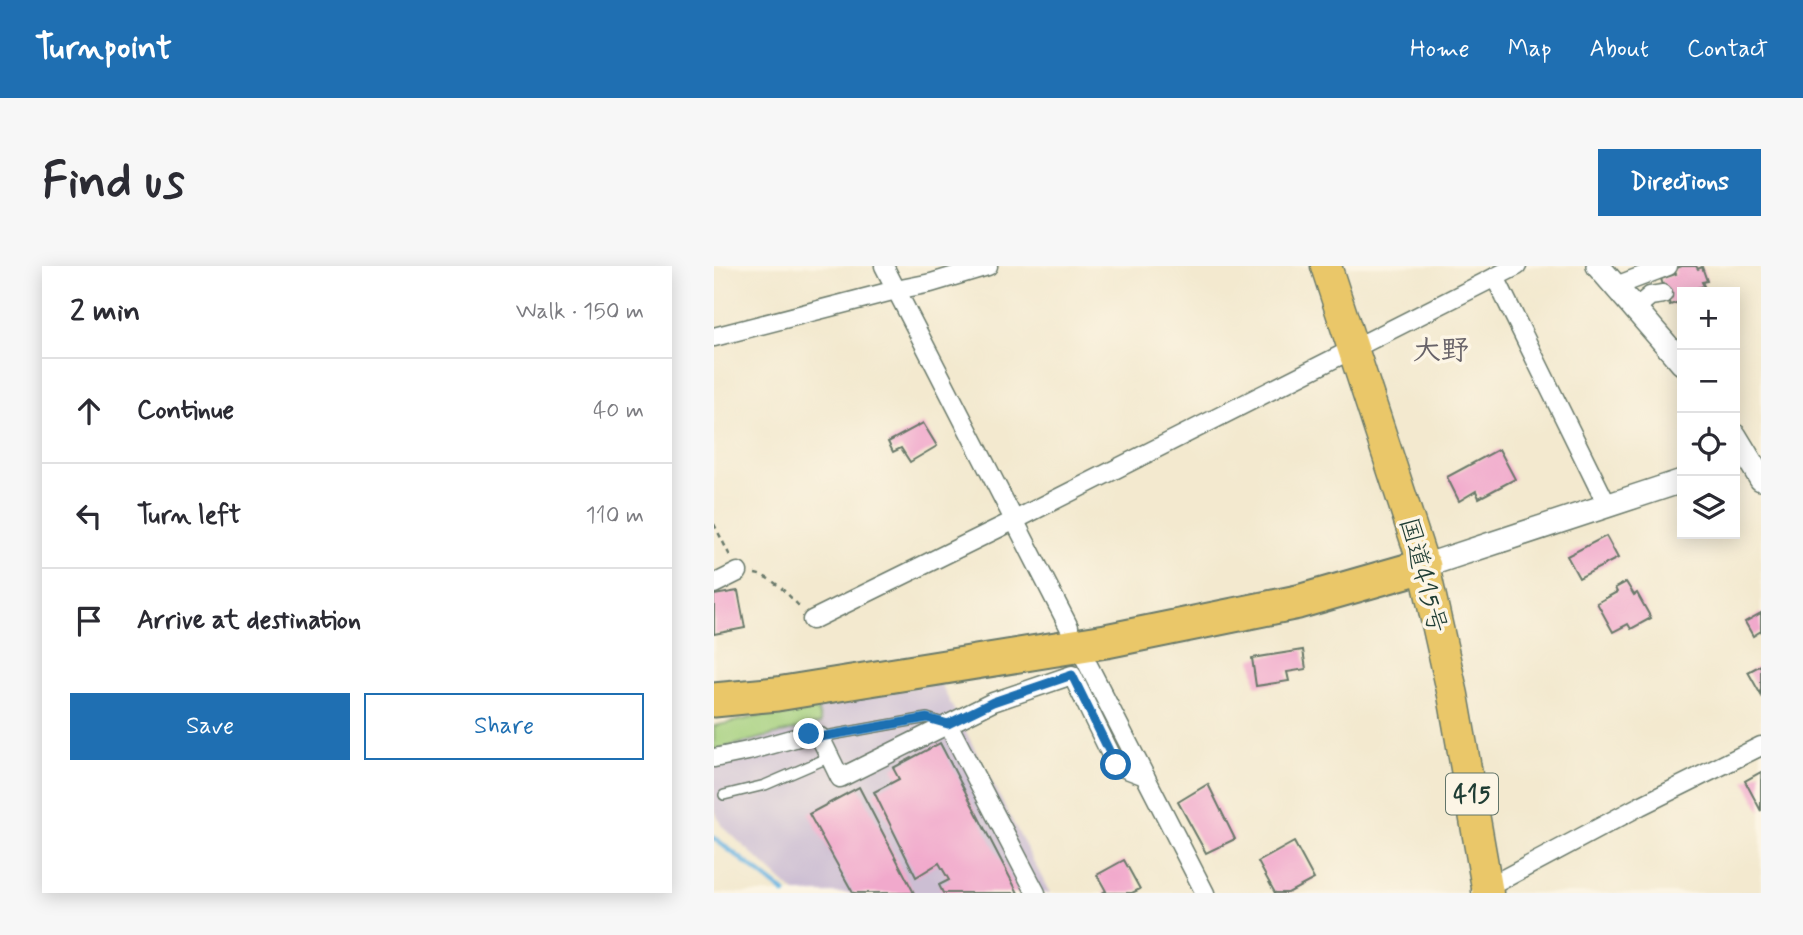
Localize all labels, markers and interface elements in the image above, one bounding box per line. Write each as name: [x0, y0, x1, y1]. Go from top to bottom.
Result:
text: Turnpoint: [35, 27, 172, 71]
text: Home: [1410, 34, 1470, 65]
text: Map: [1508, 34, 1552, 65]
text: About: [1590, 34, 1649, 65]
text: Contact: [1687, 34, 1768, 65]
button: Directions: [1598, 149, 1761, 216]
text: Find us: [42, 150, 185, 215]
map controls: [1677, 287, 1740, 539]
button: +: [1677, 287, 1740, 350]
text: 2 min: [70, 292, 140, 331]
text: Walk · 150 m: [516, 297, 644, 327]
district label: 大野: [1413, 333, 1469, 370]
button: −: [1677, 350, 1740, 413]
icon: ahead: [70, 392, 108, 430]
text: Continue: [137, 394, 234, 428]
text: 40 m: [593, 396, 644, 426]
button: locate: [1677, 413, 1740, 476]
button: layers: [1677, 476, 1740, 539]
icon: left: [70, 497, 108, 535]
text: Turn left: [137, 499, 241, 533]
text: 110 m: [585, 501, 644, 531]
street label: 国道415号: [1390, 514, 1454, 637]
icon: arrive: [70, 602, 108, 640]
text: Arrive at destination: [137, 604, 361, 638]
button: Save: [70, 693, 350, 760]
button: Share: [364, 693, 644, 760]
route end: [793, 718, 824, 749]
route start: [1100, 749, 1131, 780]
road number: 415: [1446, 774, 1498, 814]

